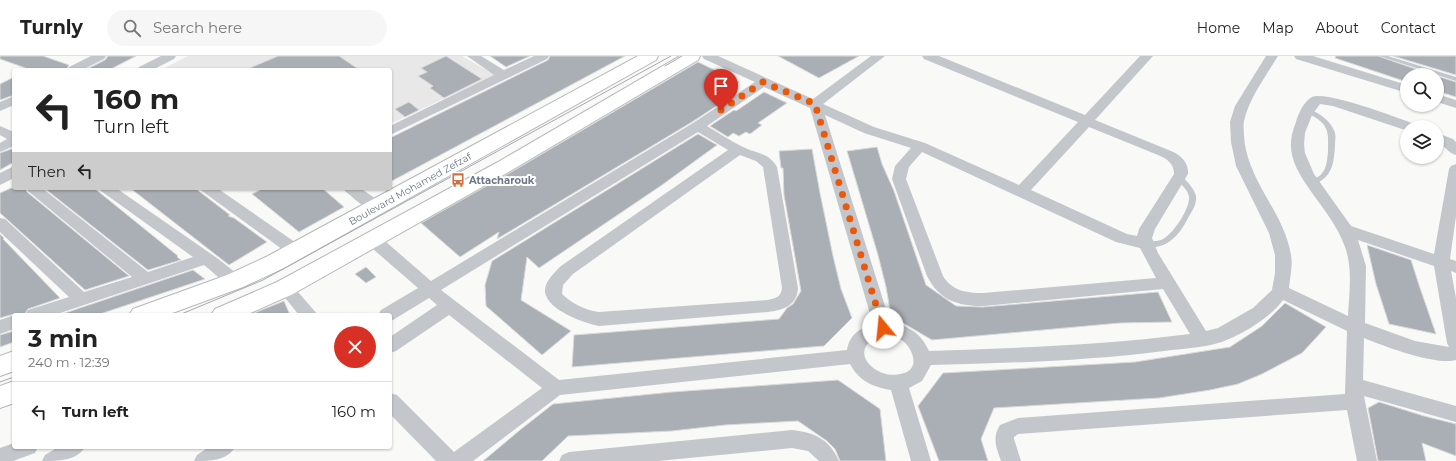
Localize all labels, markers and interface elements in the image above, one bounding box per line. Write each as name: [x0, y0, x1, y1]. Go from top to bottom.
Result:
search box: [107, 10, 387, 46]
text: Turnly: [20, 16, 83, 39]
icon: search: [121, 17, 143, 39]
text: Search here: [153, 18, 242, 37]
text: Home: [1197, 19, 1240, 37]
text: Map: [1262, 19, 1293, 37]
text: About: [1315, 19, 1359, 37]
text: Contact: [1381, 19, 1436, 37]
map controls: [1400, 68, 1444, 164]
button: search: [1400, 68, 1444, 112]
pin: [704, 69, 738, 110]
icon: arrive: [710, 75, 732, 97]
text: 160 m: [94, 82, 179, 116]
icon: left: [28, 84, 80, 136]
text: Turn left: [94, 116, 169, 138]
button: layers: [1400, 120, 1444, 164]
street label: Boulevard Mohamed Zefzaf: [346, 149, 474, 228]
icon: left: [74, 160, 96, 182]
text: Then: [28, 162, 66, 181]
bus stop icon: Attacharouk: [450, 172, 466, 188]
place label: Attacharouk: [468, 174, 535, 187]
position arrow: [862, 307, 904, 349]
text: 3 min: [28, 324, 98, 353]
button: close: [334, 326, 376, 368]
text: 240 m · 12:39: [28, 354, 110, 370]
icon: left: [28, 401, 50, 423]
text: Turn left: [62, 402, 129, 421]
text: 160 m: [332, 402, 376, 421]

